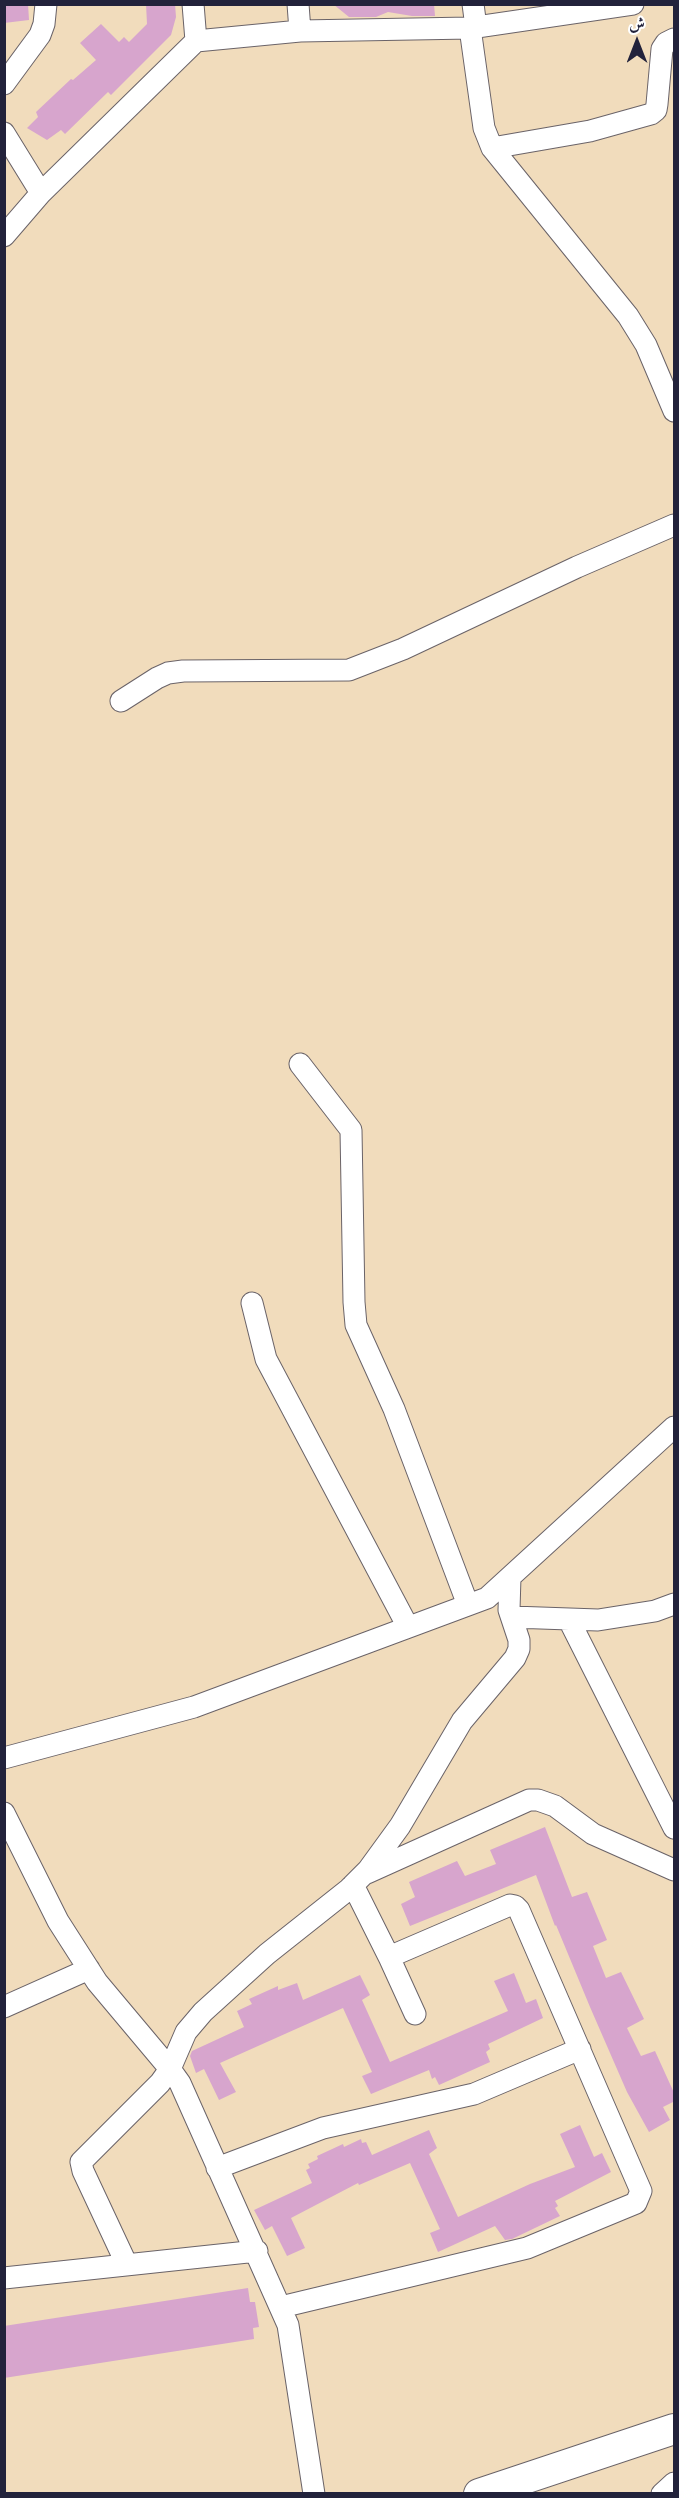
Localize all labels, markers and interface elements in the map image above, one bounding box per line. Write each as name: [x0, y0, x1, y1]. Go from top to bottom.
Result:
north arrow: [607, 12, 667, 72]
text: ش: [629, 13, 645, 34]

